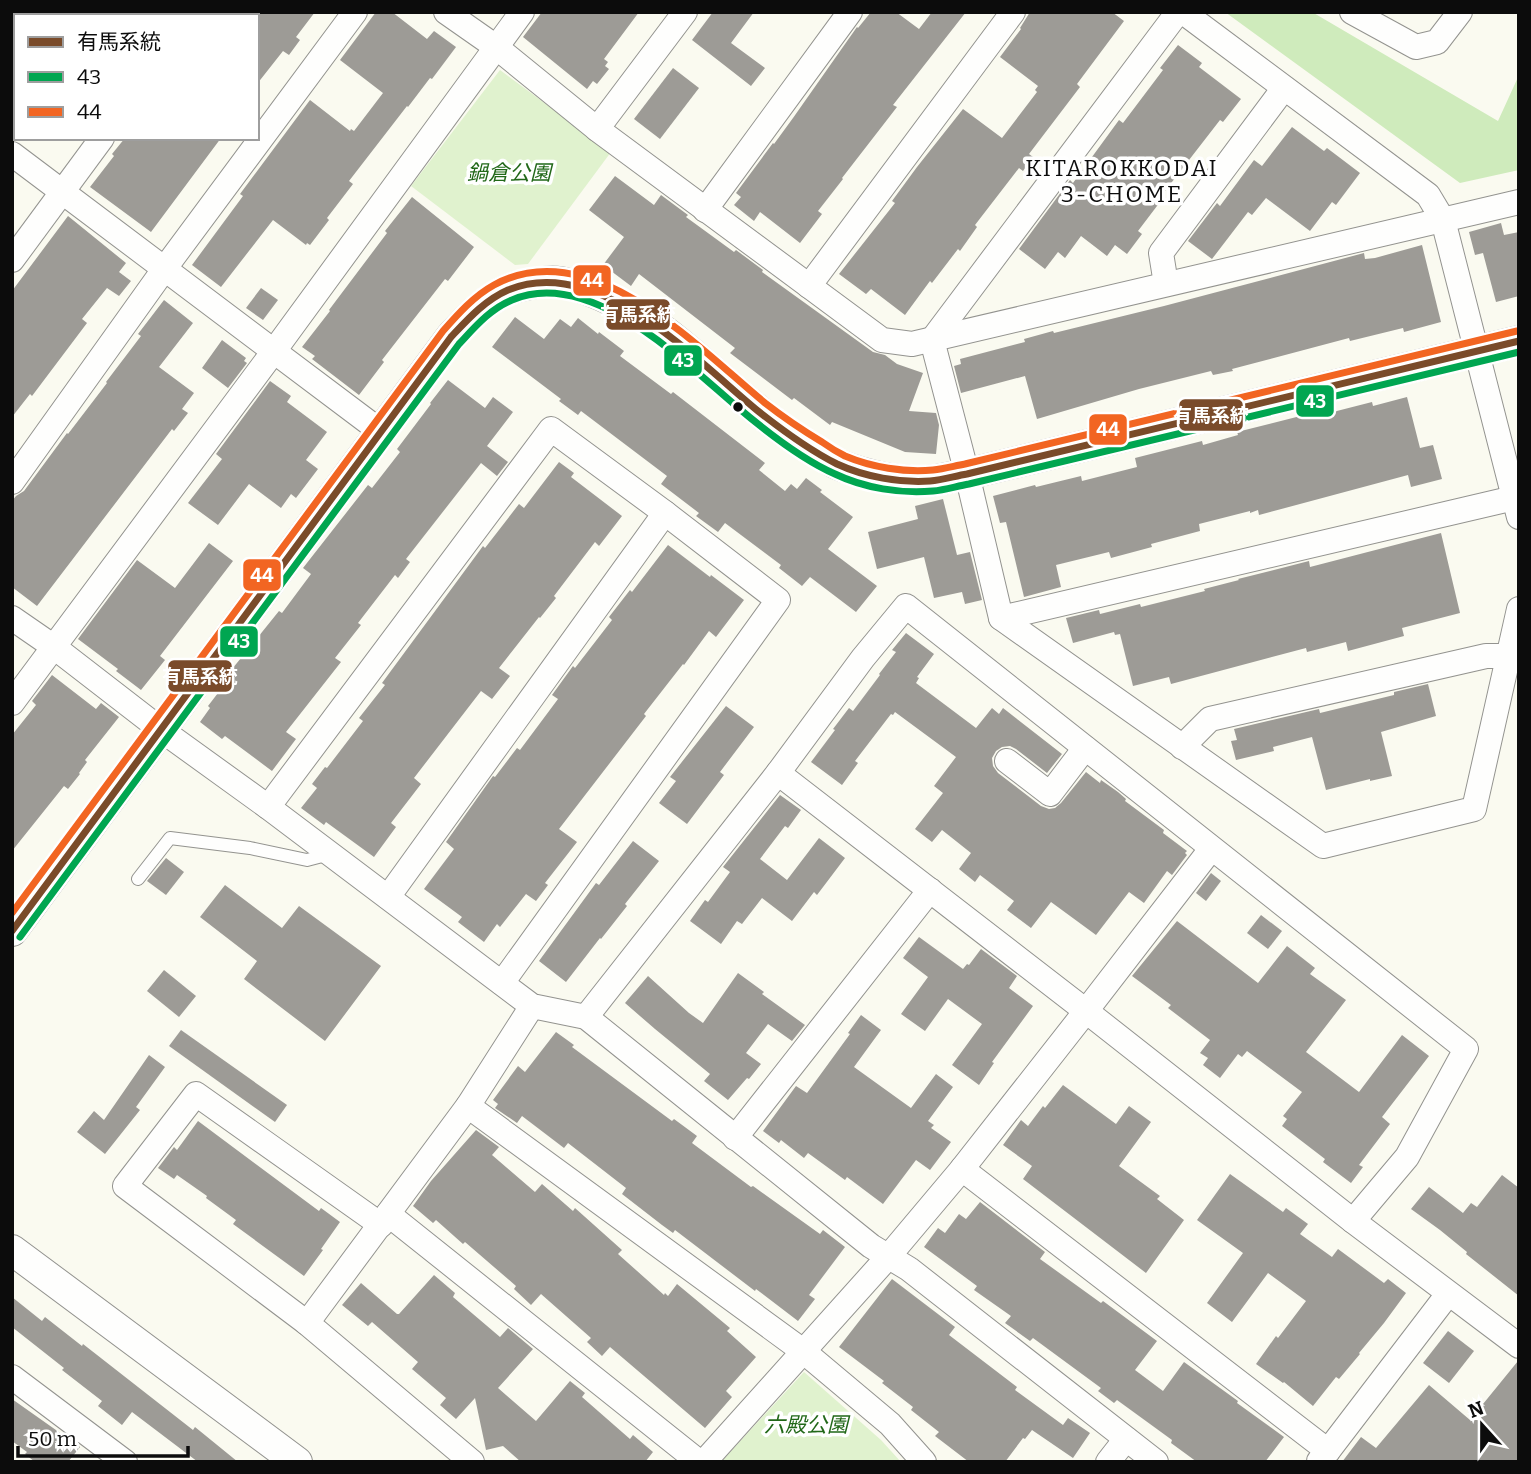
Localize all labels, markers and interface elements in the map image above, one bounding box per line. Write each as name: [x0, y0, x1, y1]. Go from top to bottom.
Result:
legend: [14, 14, 259, 140]
text: 有馬系統: [77, 29, 161, 55]
text: 43: [77, 64, 101, 90]
text: 44: [77, 99, 102, 125]
district label: KITAROKKODAI 3-CHOME: [1025, 154, 1219, 208]
park label: 鍋倉公園: [467, 160, 554, 186]
line badge: 44: [572, 264, 612, 297]
text: 44: [580, 269, 604, 292]
line badge: 有馬系統: [605, 298, 671, 331]
text: 有馬系統: [600, 303, 676, 326]
line badge: 43: [663, 344, 703, 377]
text: 43: [672, 349, 694, 372]
line badge: 43: [1295, 384, 1335, 418]
text: 43: [1304, 390, 1326, 413]
line badge: 有馬系統: [1178, 398, 1244, 432]
unlabelled marker: [731, 400, 745, 414]
text: 有馬系統: [1173, 404, 1249, 427]
line badge: 44: [1088, 413, 1128, 446]
text: 44: [1096, 418, 1120, 441]
line badge: 44: [242, 558, 282, 592]
text: 44: [250, 564, 274, 587]
line badge: 43: [219, 625, 259, 658]
text: 43: [228, 630, 250, 653]
line badge: 有馬系統: [167, 659, 233, 693]
text: 有馬系統: [162, 665, 238, 688]
north arrow: [1447, 1390, 1517, 1460]
text: N: [1465, 1396, 1487, 1423]
park label: 六殿公園: [764, 1412, 851, 1438]
scale bar: [18, 1414, 187, 1458]
text: 50 m: [28, 1426, 77, 1452]

